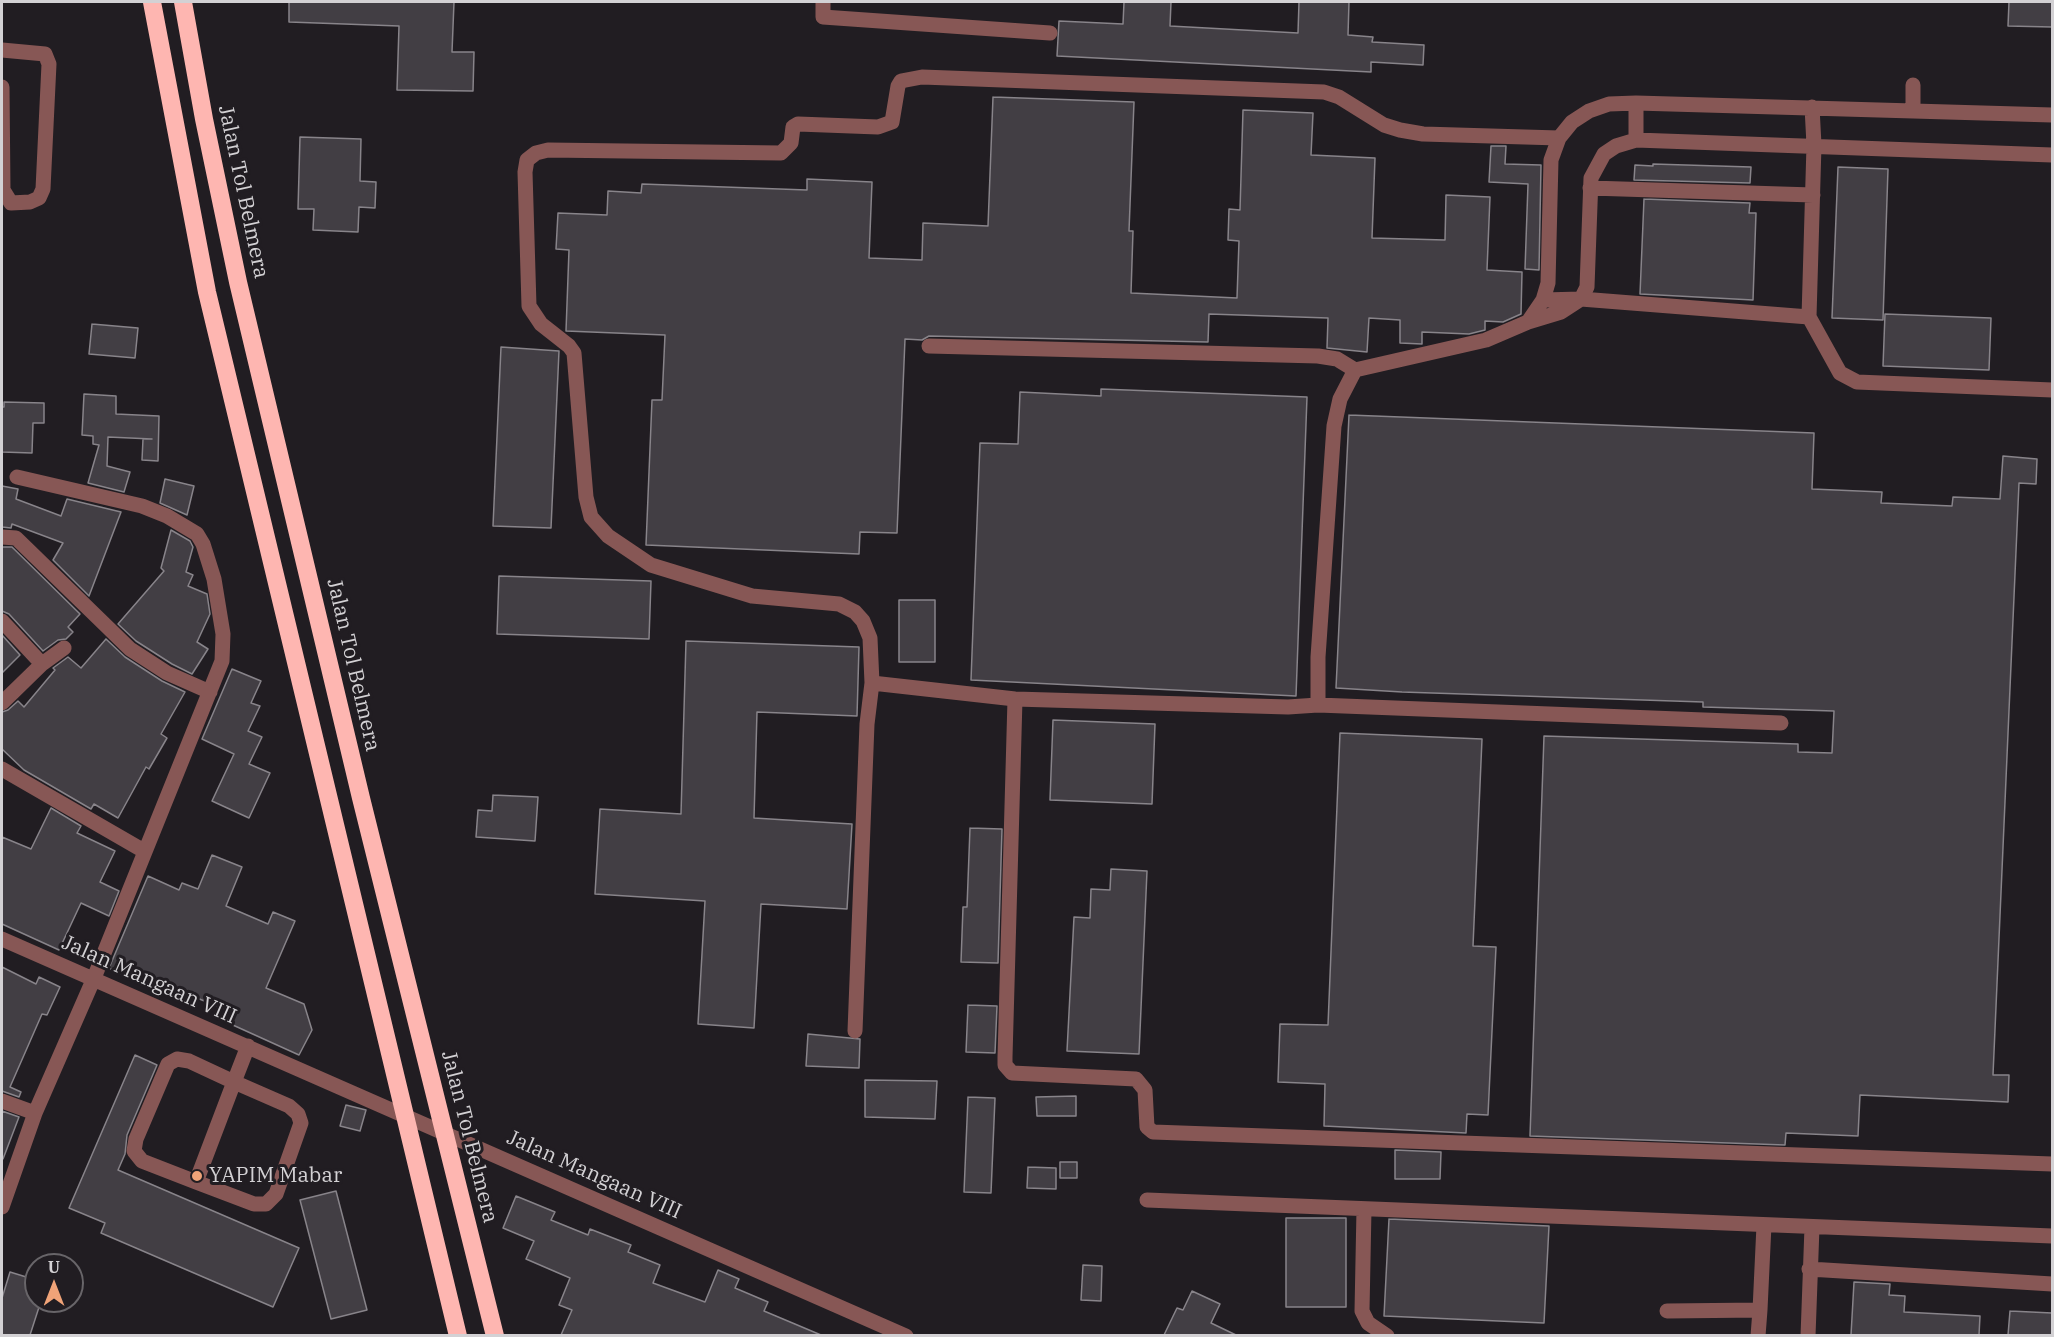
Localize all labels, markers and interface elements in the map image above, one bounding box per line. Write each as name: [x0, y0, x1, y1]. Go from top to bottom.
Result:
street label: Jalan Tol Belmera: [212, 103, 274, 281]
street label: Jalan Tol Belmera: [321, 576, 385, 754]
street label: Jalan Mangaan VIII: [58, 930, 240, 1030]
street label: Jalan Tol Belmera: [435, 1048, 503, 1226]
street label: Jalan Mangaan VIII: [503, 1125, 685, 1225]
place label: YAPIM Mabar: [209, 1163, 342, 1189]
marker: YAPIM Mabar: [190, 1169, 204, 1183]
north arrow: [24, 1253, 84, 1313]
text: U: [48, 1257, 60, 1277]

